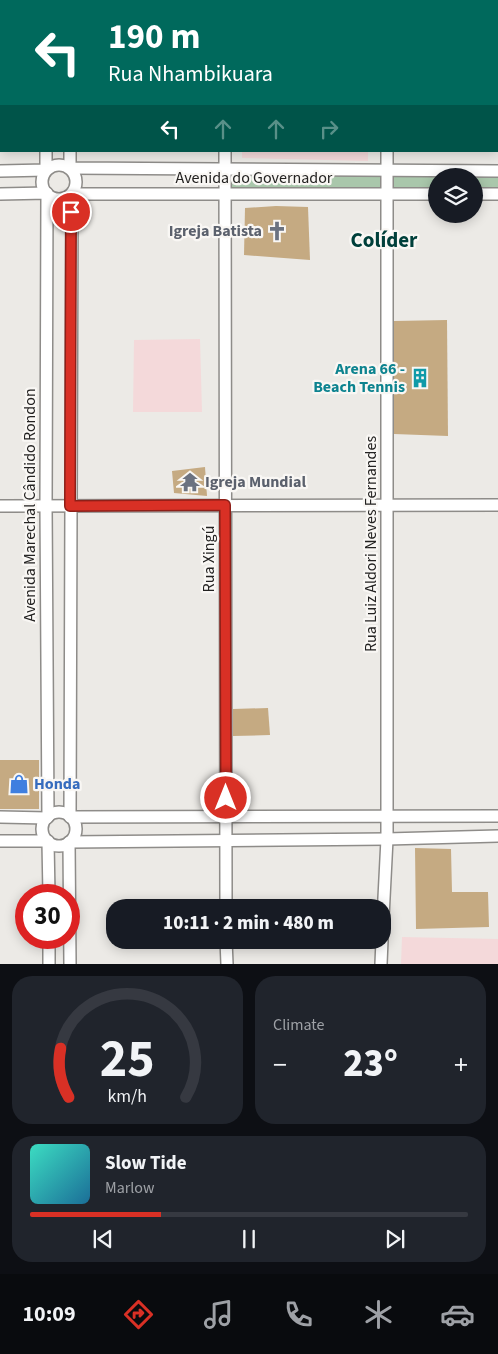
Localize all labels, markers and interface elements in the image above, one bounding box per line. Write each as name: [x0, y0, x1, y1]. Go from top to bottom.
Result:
text: 190 m: [108, 12, 200, 62]
icon: left: [25, 20, 90, 85]
text: Rua Nhambikuara: [108, 58, 273, 90]
icon: left: [156, 115, 184, 143]
icon: ahead: [209, 115, 237, 143]
icon: ahead: [262, 115, 290, 143]
icon: right: [315, 115, 343, 143]
street label: Avenida do Governador: [176, 167, 333, 189]
map controls: [428, 168, 483, 223]
button: layers: [428, 168, 483, 223]
pin: [50, 191, 92, 233]
icon: arrive: [57, 198, 85, 226]
place label: Igreja Batista: [169, 220, 262, 242]
church icon: Igreja Batista: [266, 220, 288, 242]
district label: Colíder: [351, 225, 418, 255]
place label: Arena 66 - Beach Tennis: [313, 358, 405, 398]
building icon: Arena 66 - Beach Tennis: [409, 367, 431, 389]
street label: Avenida Marechal Cândido Rondon: [19, 388, 41, 622]
street label: Rua Luiz Aldori Neves Fernandes: [360, 436, 382, 652]
temple icon: Igreja Mundial: [179, 471, 201, 493]
place label: Igreja Mundial: [205, 471, 306, 493]
street label: Rua Xingú: [198, 526, 220, 592]
position arrow: [199, 771, 251, 823]
shop icon: Honda: [8, 773, 30, 795]
place label: Honda: [34, 773, 80, 795]
speed limit sign: 30: [15, 884, 80, 949]
text: 10:11 · 2 min · 480 m: [163, 910, 334, 937]
text: Climate: [273, 1014, 324, 1036]
text: 25: [100, 1023, 155, 1097]
text: 23°: [343, 1037, 398, 1091]
text: −: [273, 1045, 287, 1085]
text: +: [454, 1045, 468, 1085]
text: km/h: [108, 1084, 147, 1109]
text: Slow Tide: [105, 1150, 186, 1177]
text: Marlow: [105, 1177, 154, 1199]
icon: previous: [89, 1225, 117, 1253]
icon: pause: [235, 1225, 263, 1253]
icon: next: [381, 1225, 409, 1253]
icon: directions: [121, 1297, 156, 1332]
icon: music: [201, 1297, 236, 1332]
icon: phone: [281, 1297, 316, 1332]
icon: climate: [361, 1297, 396, 1332]
icon: car: [440, 1297, 475, 1332]
text: 10:09: [22, 1298, 76, 1330]

